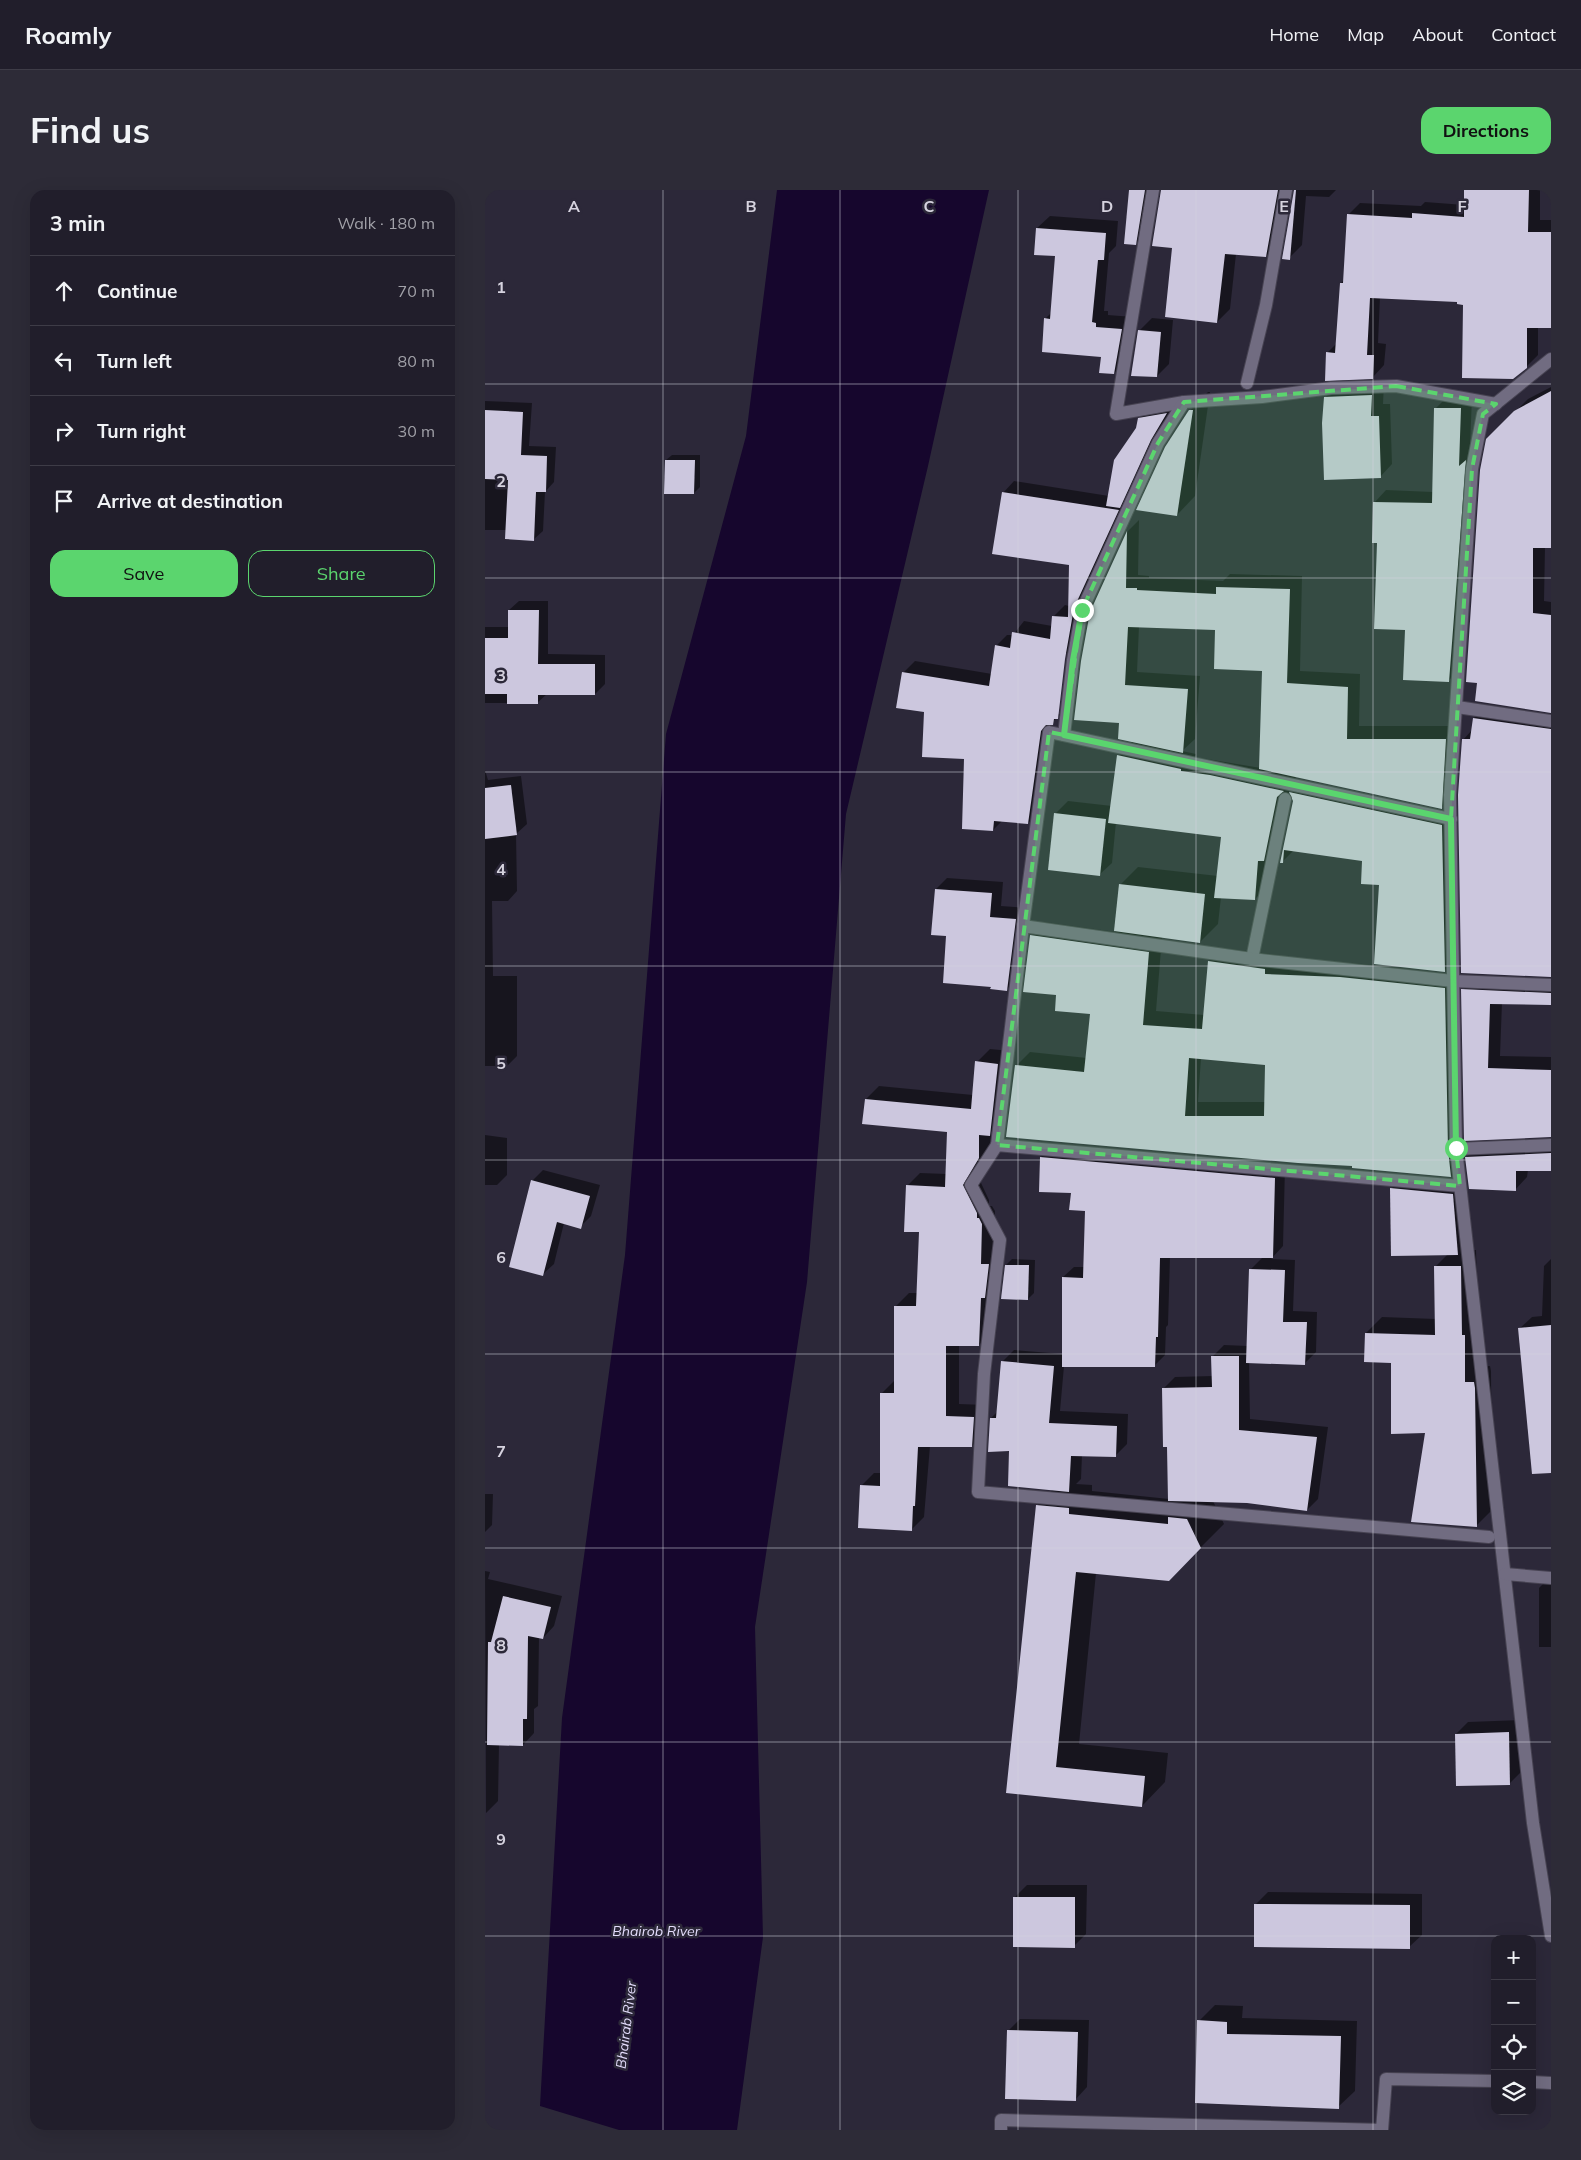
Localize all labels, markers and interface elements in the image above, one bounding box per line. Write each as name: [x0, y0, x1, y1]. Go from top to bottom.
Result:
text: Roamly: [25, 20, 112, 50]
text: Home: [1269, 23, 1319, 46]
text: Map: [1347, 23, 1384, 46]
text: About: [1412, 23, 1463, 46]
text: Contact: [1491, 23, 1556, 46]
button: Directions: [1421, 107, 1551, 154]
text: Find us: [30, 108, 150, 152]
text: A: [568, 196, 580, 216]
text: B: [745, 196, 757, 216]
text: C: [924, 196, 935, 216]
text: D: [1101, 196, 1113, 216]
text: E: [1279, 196, 1289, 216]
text: F: [1457, 196, 1467, 216]
text: 3 min: [50, 210, 105, 236]
text: Walk · 180 m: [337, 213, 435, 233]
icon: ahead: [50, 277, 78, 305]
text: 1: [496, 277, 506, 297]
text: Continue: [97, 279, 177, 303]
text: 70 m: [398, 281, 435, 301]
icon: left: [50, 347, 78, 375]
text: Turn left: [97, 349, 172, 373]
text: 80 m: [398, 351, 435, 371]
icon: right: [50, 417, 78, 445]
text: Turn right: [97, 419, 186, 443]
text: 30 m: [398, 421, 435, 441]
text: 2: [496, 471, 506, 491]
icon: arrive: [50, 487, 78, 515]
text: Arrive at destination: [97, 489, 283, 513]
button: Save: [50, 550, 238, 597]
button: Share: [248, 550, 435, 597]
route end: [1071, 599, 1094, 622]
text: 3: [496, 665, 506, 685]
text: 4: [496, 859, 506, 879]
text: 5: [496, 1053, 506, 1073]
route start: [1445, 1137, 1468, 1160]
text: 6: [496, 1247, 506, 1267]
text: 7: [496, 1441, 506, 1461]
text: 8: [496, 1635, 506, 1655]
text: 9: [496, 1829, 506, 1849]
water label: Bhairob River: [612, 1922, 701, 1940]
map controls: [1491, 1935, 1536, 2115]
button: +: [1491, 1935, 1536, 1980]
water label: Bhairab River: [612, 1979, 640, 2070]
button: −: [1491, 1980, 1536, 2025]
button: locate: [1491, 2025, 1536, 2070]
button: layers: [1491, 2070, 1536, 2115]

